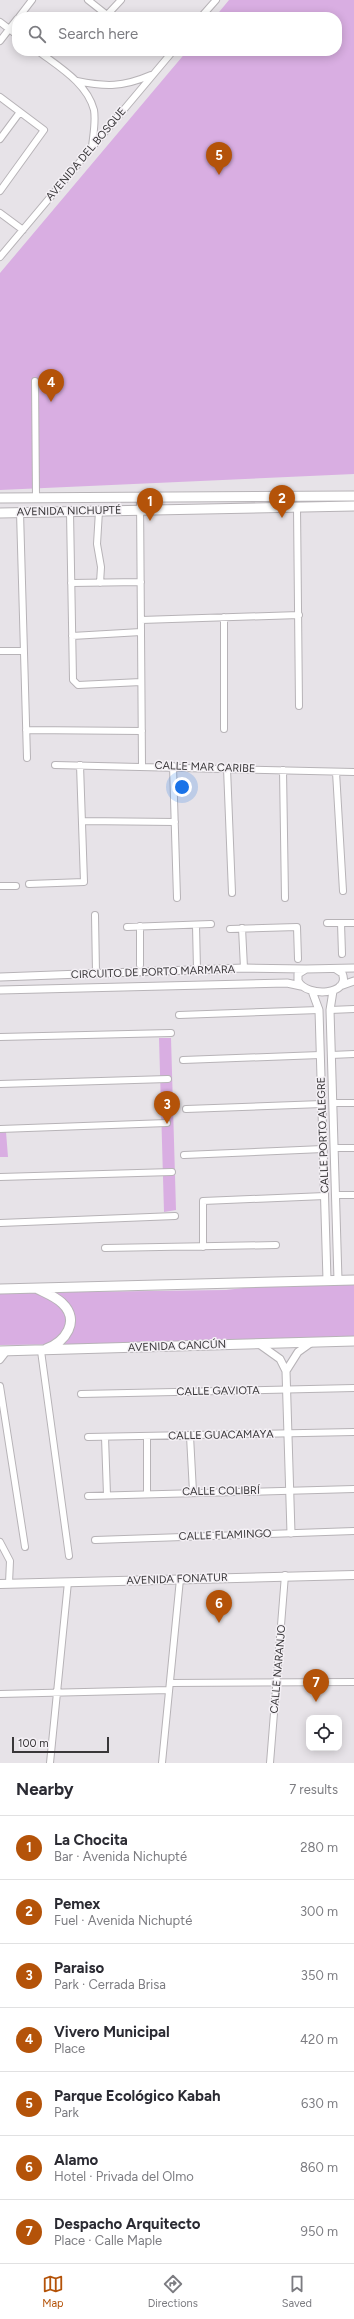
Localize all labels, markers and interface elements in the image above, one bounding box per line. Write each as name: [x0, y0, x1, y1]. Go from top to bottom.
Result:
search box: [12, 12, 342, 56]
icon: search: [26, 23, 48, 45]
text: Search here: [58, 25, 138, 43]
street label: AVENIDA DEL BOSQUE: [43, 105, 129, 203]
pin: 5: [206, 142, 232, 175]
pin: 4: [38, 369, 64, 402]
pin: 2: [269, 485, 295, 518]
pin: 1: [137, 488, 163, 521]
street label: AVENIDA NICHUPTÉ: [17, 504, 121, 518]
street label: CALLE MAR CARIBE: [154, 759, 256, 775]
your location: [172, 777, 192, 797]
street label: CIRCUITO DE PORTO MARMARA: [71, 963, 236, 981]
street label: CALLE PORTO ALEGRE: [314, 1077, 332, 1193]
pin: 3: [154, 1091, 180, 1124]
street label: AVENIDA CANCÚN: [128, 1337, 226, 1354]
street label: CALLE GAVIOTA: [176, 1384, 260, 1398]
street label: CALLE GUACAMAYA: [168, 1428, 274, 1442]
street label: CALLE COLIBRÍ: [182, 1484, 261, 1498]
street label: CALLE FLAMINGO: [178, 1527, 272, 1543]
street label: AVENIDA FONATUR: [126, 1571, 228, 1587]
pin: 6: [206, 1590, 232, 1623]
street label: CALLE NARANJO: [268, 1624, 288, 1714]
pin: 7: [303, 1669, 329, 1702]
map controls: [306, 1715, 342, 1751]
button: locate: [306, 1715, 342, 1751]
scale bar: [12, 1735, 109, 1754]
text: 100 m: [18, 1737, 49, 1750]
text: Nearby: [16, 1779, 74, 1799]
text: 7 results: [289, 1782, 338, 1797]
text: La Chocita: [54, 1831, 128, 1849]
text: 1: [26, 1840, 32, 1855]
text: 280 m: [300, 1840, 338, 1855]
text: Bar · Avenida Nichupté: [54, 1849, 187, 1864]
text: Pemex: [54, 1895, 100, 1913]
text: 2: [25, 1904, 33, 1919]
text: 300 m: [300, 1904, 338, 1919]
text: Fuel · Avenida Nichupté: [54, 1913, 192, 1928]
text: Paraiso: [54, 1959, 104, 1977]
text: 3: [25, 1968, 33, 1983]
text: 350 m: [301, 1968, 338, 1983]
text: Park · Cerrada Brisa: [54, 1977, 166, 1992]
text: Vivero Municipal: [54, 2023, 170, 2041]
text: 4: [25, 2032, 33, 2047]
text: 420 m: [300, 2032, 338, 2047]
text: Place: [54, 2041, 85, 2056]
text: Parque Ecológico Kabah: [54, 2087, 220, 2105]
text: 5: [25, 2096, 33, 2111]
text: 630 m: [301, 2096, 338, 2111]
text: Park: [54, 2105, 79, 2120]
text: Alamo: [54, 2151, 98, 2169]
text: 6: [25, 2160, 33, 2175]
text: 860 m: [300, 2160, 338, 2175]
text: Hotel · Privada del Olmo: [54, 2169, 194, 2184]
text: Despacho Arquitecto: [54, 2215, 201, 2233]
text: 7: [25, 2224, 33, 2239]
text: 950 m: [301, 2224, 338, 2239]
text: Place · Calle Maple: [54, 2233, 162, 2248]
tab: Map: [42, 2273, 64, 2310]
tab: Directions: [148, 2273, 198, 2310]
tab: Saved: [282, 2273, 312, 2310]

